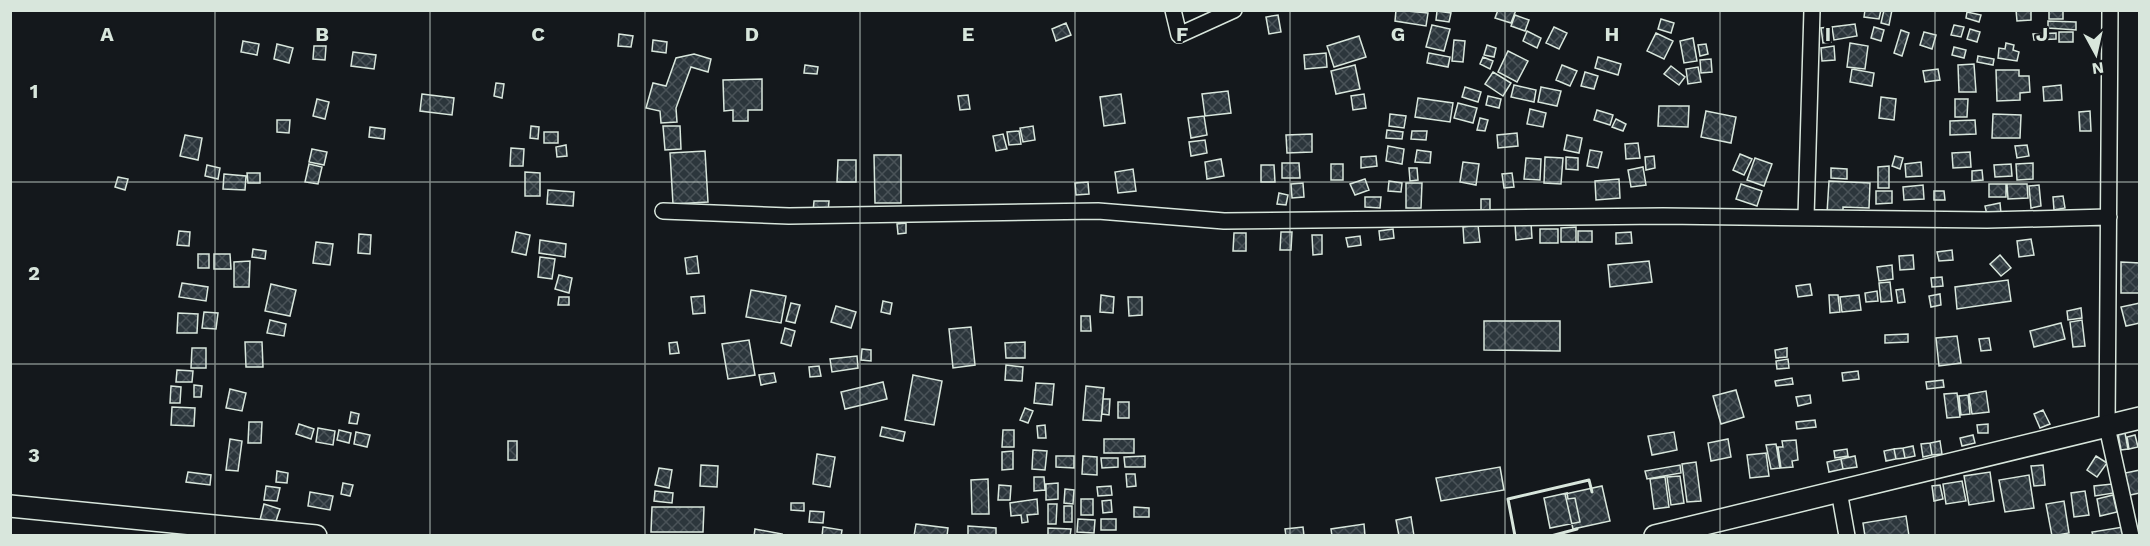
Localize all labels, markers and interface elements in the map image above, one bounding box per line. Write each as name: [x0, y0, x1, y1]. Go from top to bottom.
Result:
text: A: [100, 22, 114, 46]
text: B: [315, 22, 329, 46]
text: C: [531, 22, 545, 46]
text: D: [745, 22, 759, 46]
text: E: [962, 22, 974, 46]
text: F: [1176, 22, 1188, 46]
text: G: [1391, 22, 1405, 46]
text: H: [1605, 22, 1619, 46]
text: I: [1825, 22, 1831, 46]
text: J: [2036, 22, 2048, 46]
north arrow: [2066, 24, 2126, 84]
text: N: [2091, 58, 2105, 79]
text: 1: [30, 79, 38, 103]
text: 2: [28, 261, 40, 285]
text: 3: [28, 443, 40, 467]

